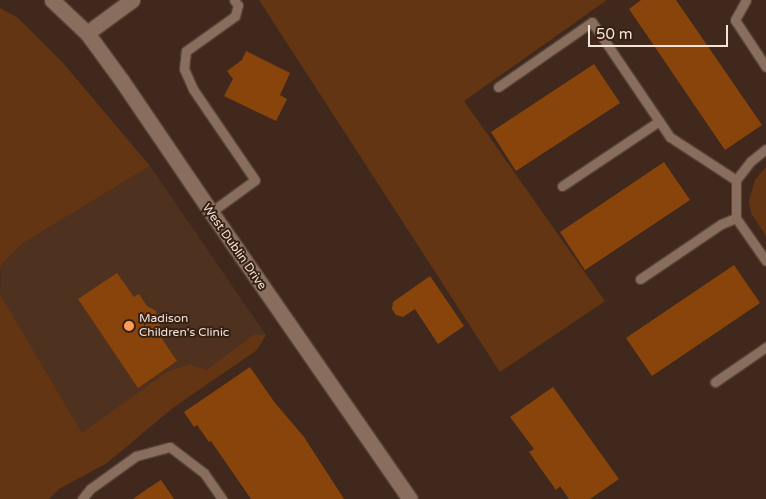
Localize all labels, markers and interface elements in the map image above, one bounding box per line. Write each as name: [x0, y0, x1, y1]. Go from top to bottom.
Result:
scale bar: [591, 15, 731, 47]
text: 50 m: [596, 25, 633, 43]
street label: West Dublin Drive: [199, 201, 269, 293]
place label: Madison Children's Clinic: [139, 312, 229, 340]
marker: Madison Children's Clinic: [123, 320, 135, 332]

